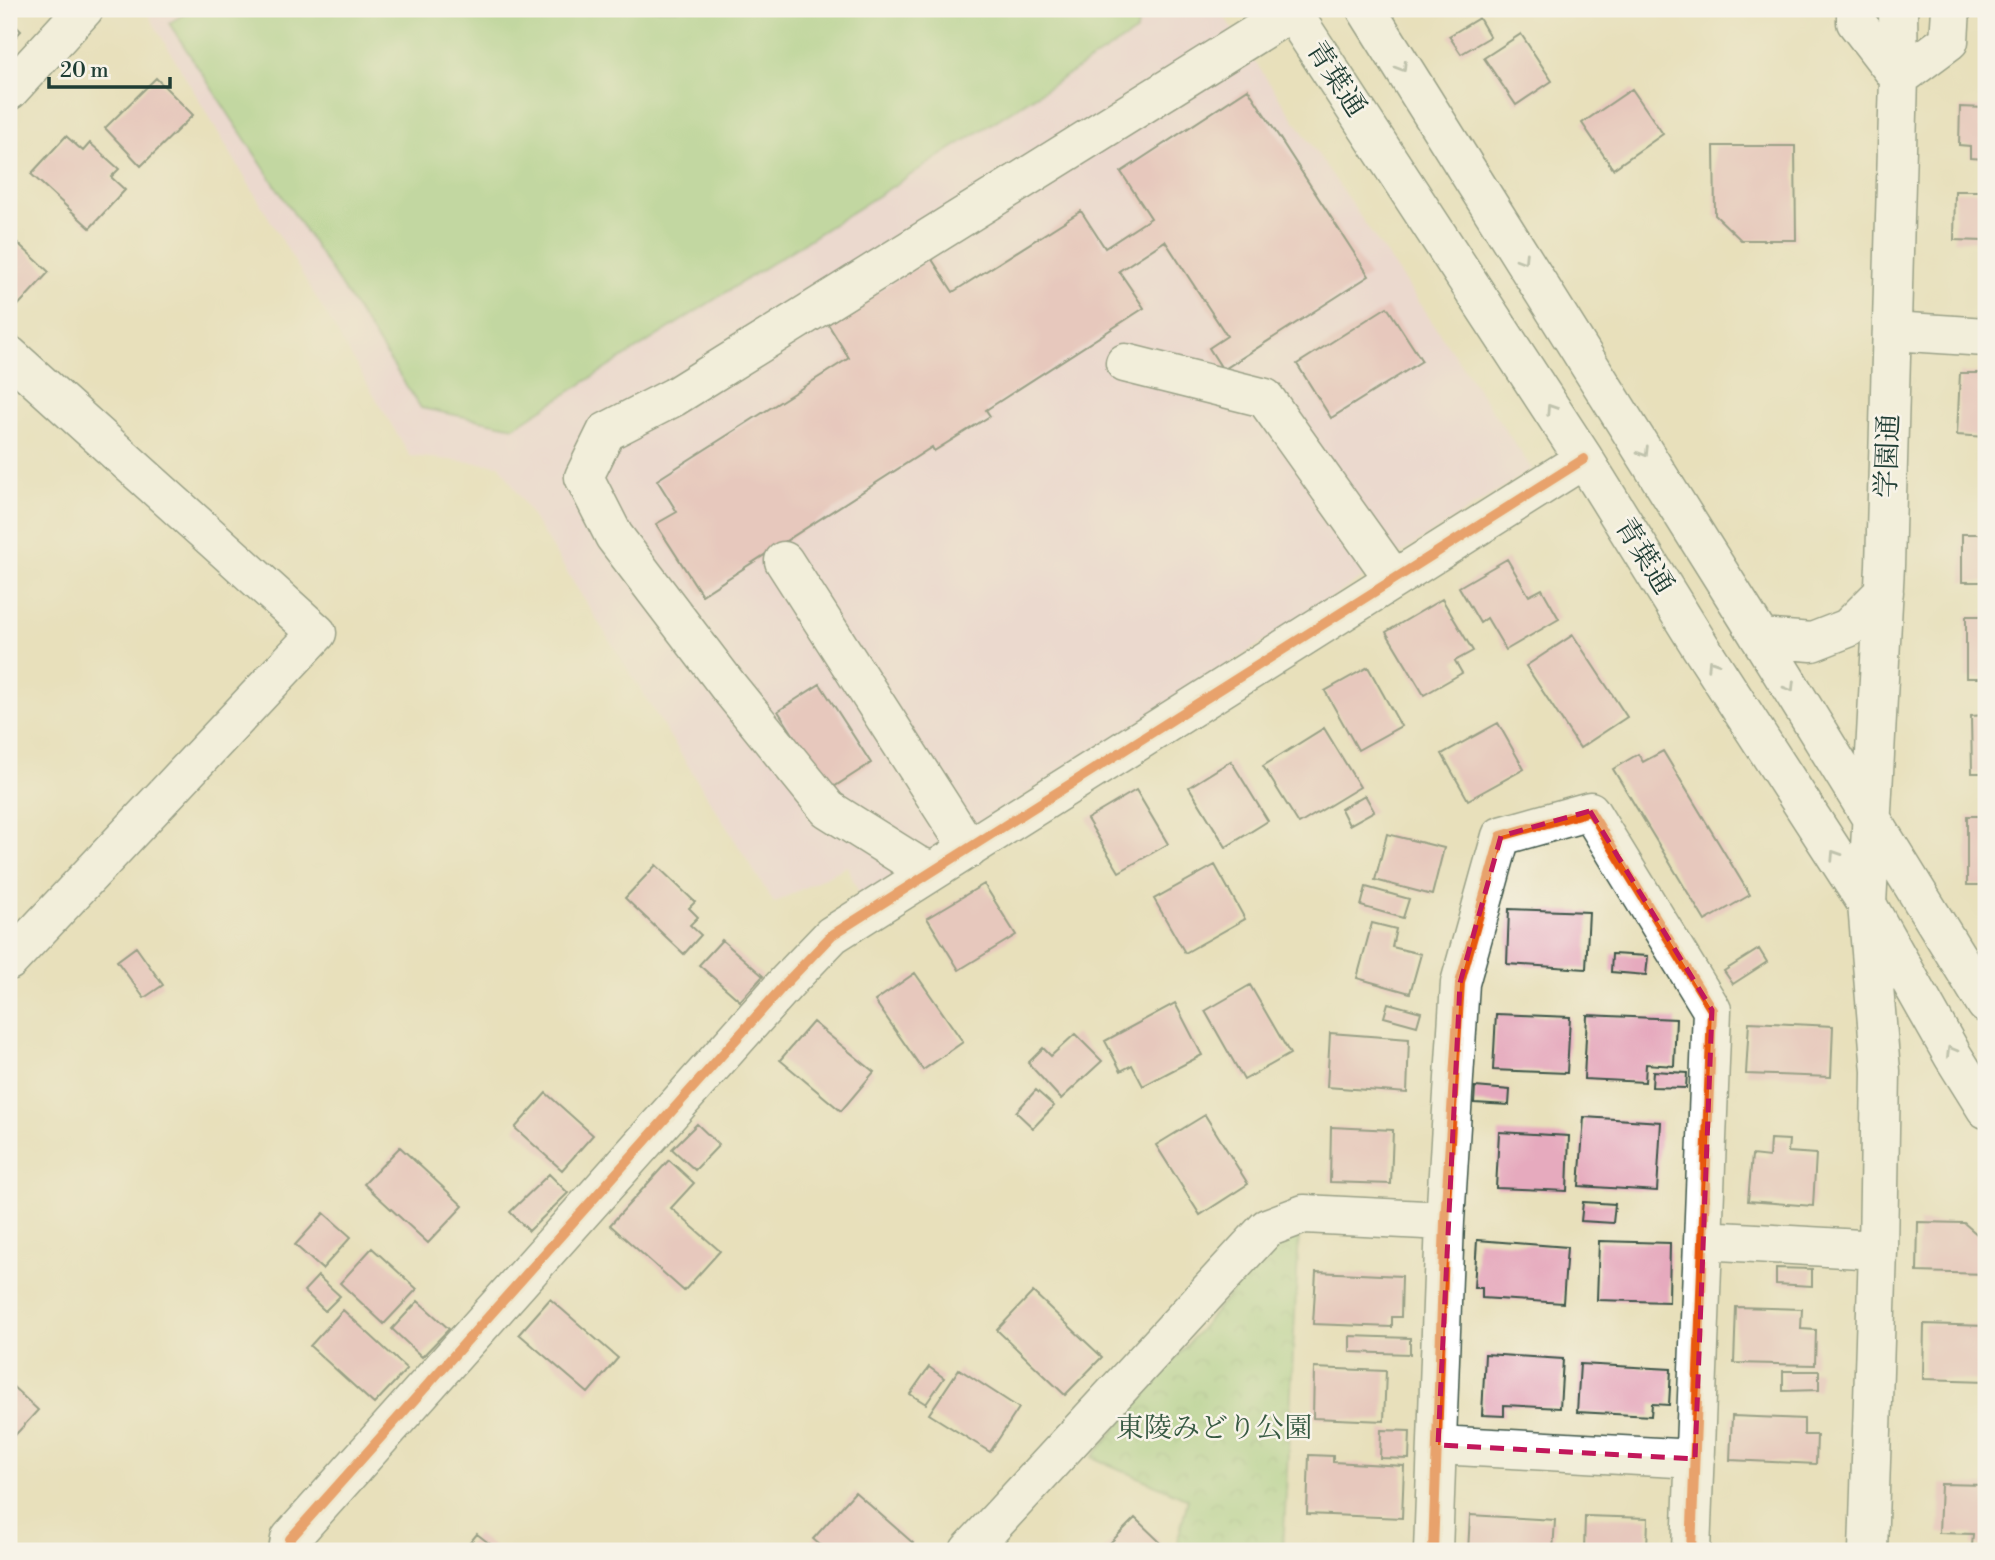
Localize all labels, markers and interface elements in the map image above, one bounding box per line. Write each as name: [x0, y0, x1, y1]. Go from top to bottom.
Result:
street label: 青葉通: [1298, 34, 1374, 124]
scale bar: [49, 46, 170, 90]
text: 20 m: [60, 58, 109, 84]
one-way arrow: [1393, 59, 1406, 72]
one-way arrow: [1514, 252, 1527, 265]
one-way arrow: [1547, 404, 1560, 417]
street label: 学園通: [1869, 413, 1907, 499]
one-way arrow: [1635, 444, 1648, 457]
street label: 青葉通: [1607, 511, 1681, 601]
one-way arrow: [1707, 659, 1720, 672]
one-way arrow: [1782, 679, 1795, 692]
one-way arrow: [1831, 850, 1844, 863]
one-way arrow: [1946, 1046, 1959, 1059]
park label: 東陵みどり公園: [1116, 1411, 1312, 1446]

